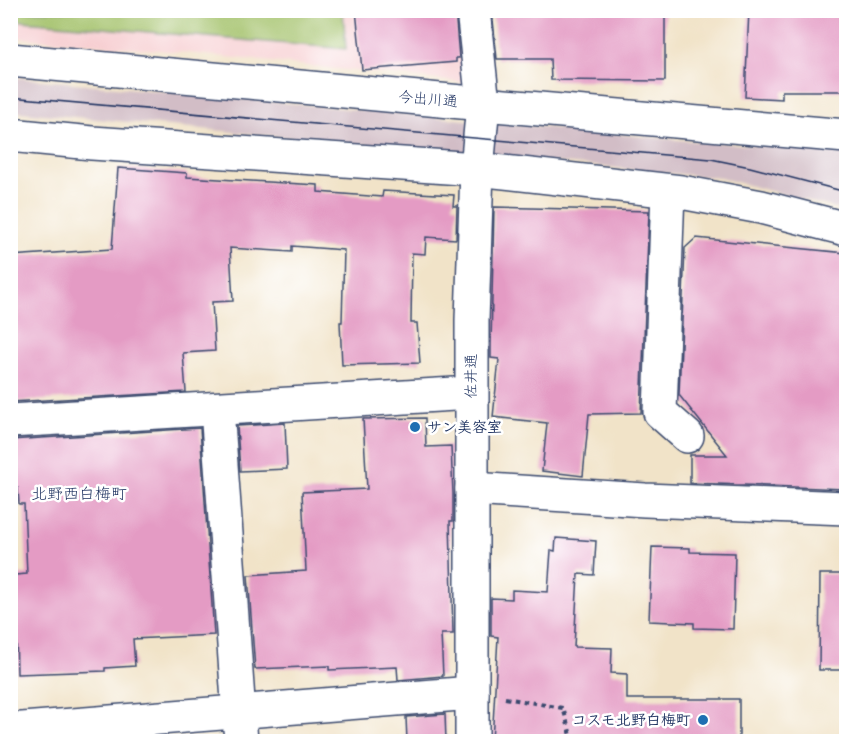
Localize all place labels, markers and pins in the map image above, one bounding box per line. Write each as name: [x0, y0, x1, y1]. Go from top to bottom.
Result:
place label: サン美容室: [427, 418, 502, 437]
marker: サン美容室: [408, 420, 422, 434]
place label: コスモ北野白梅町: [572, 711, 691, 730]
marker: コスモ北野白梅町: [696, 713, 710, 727]

